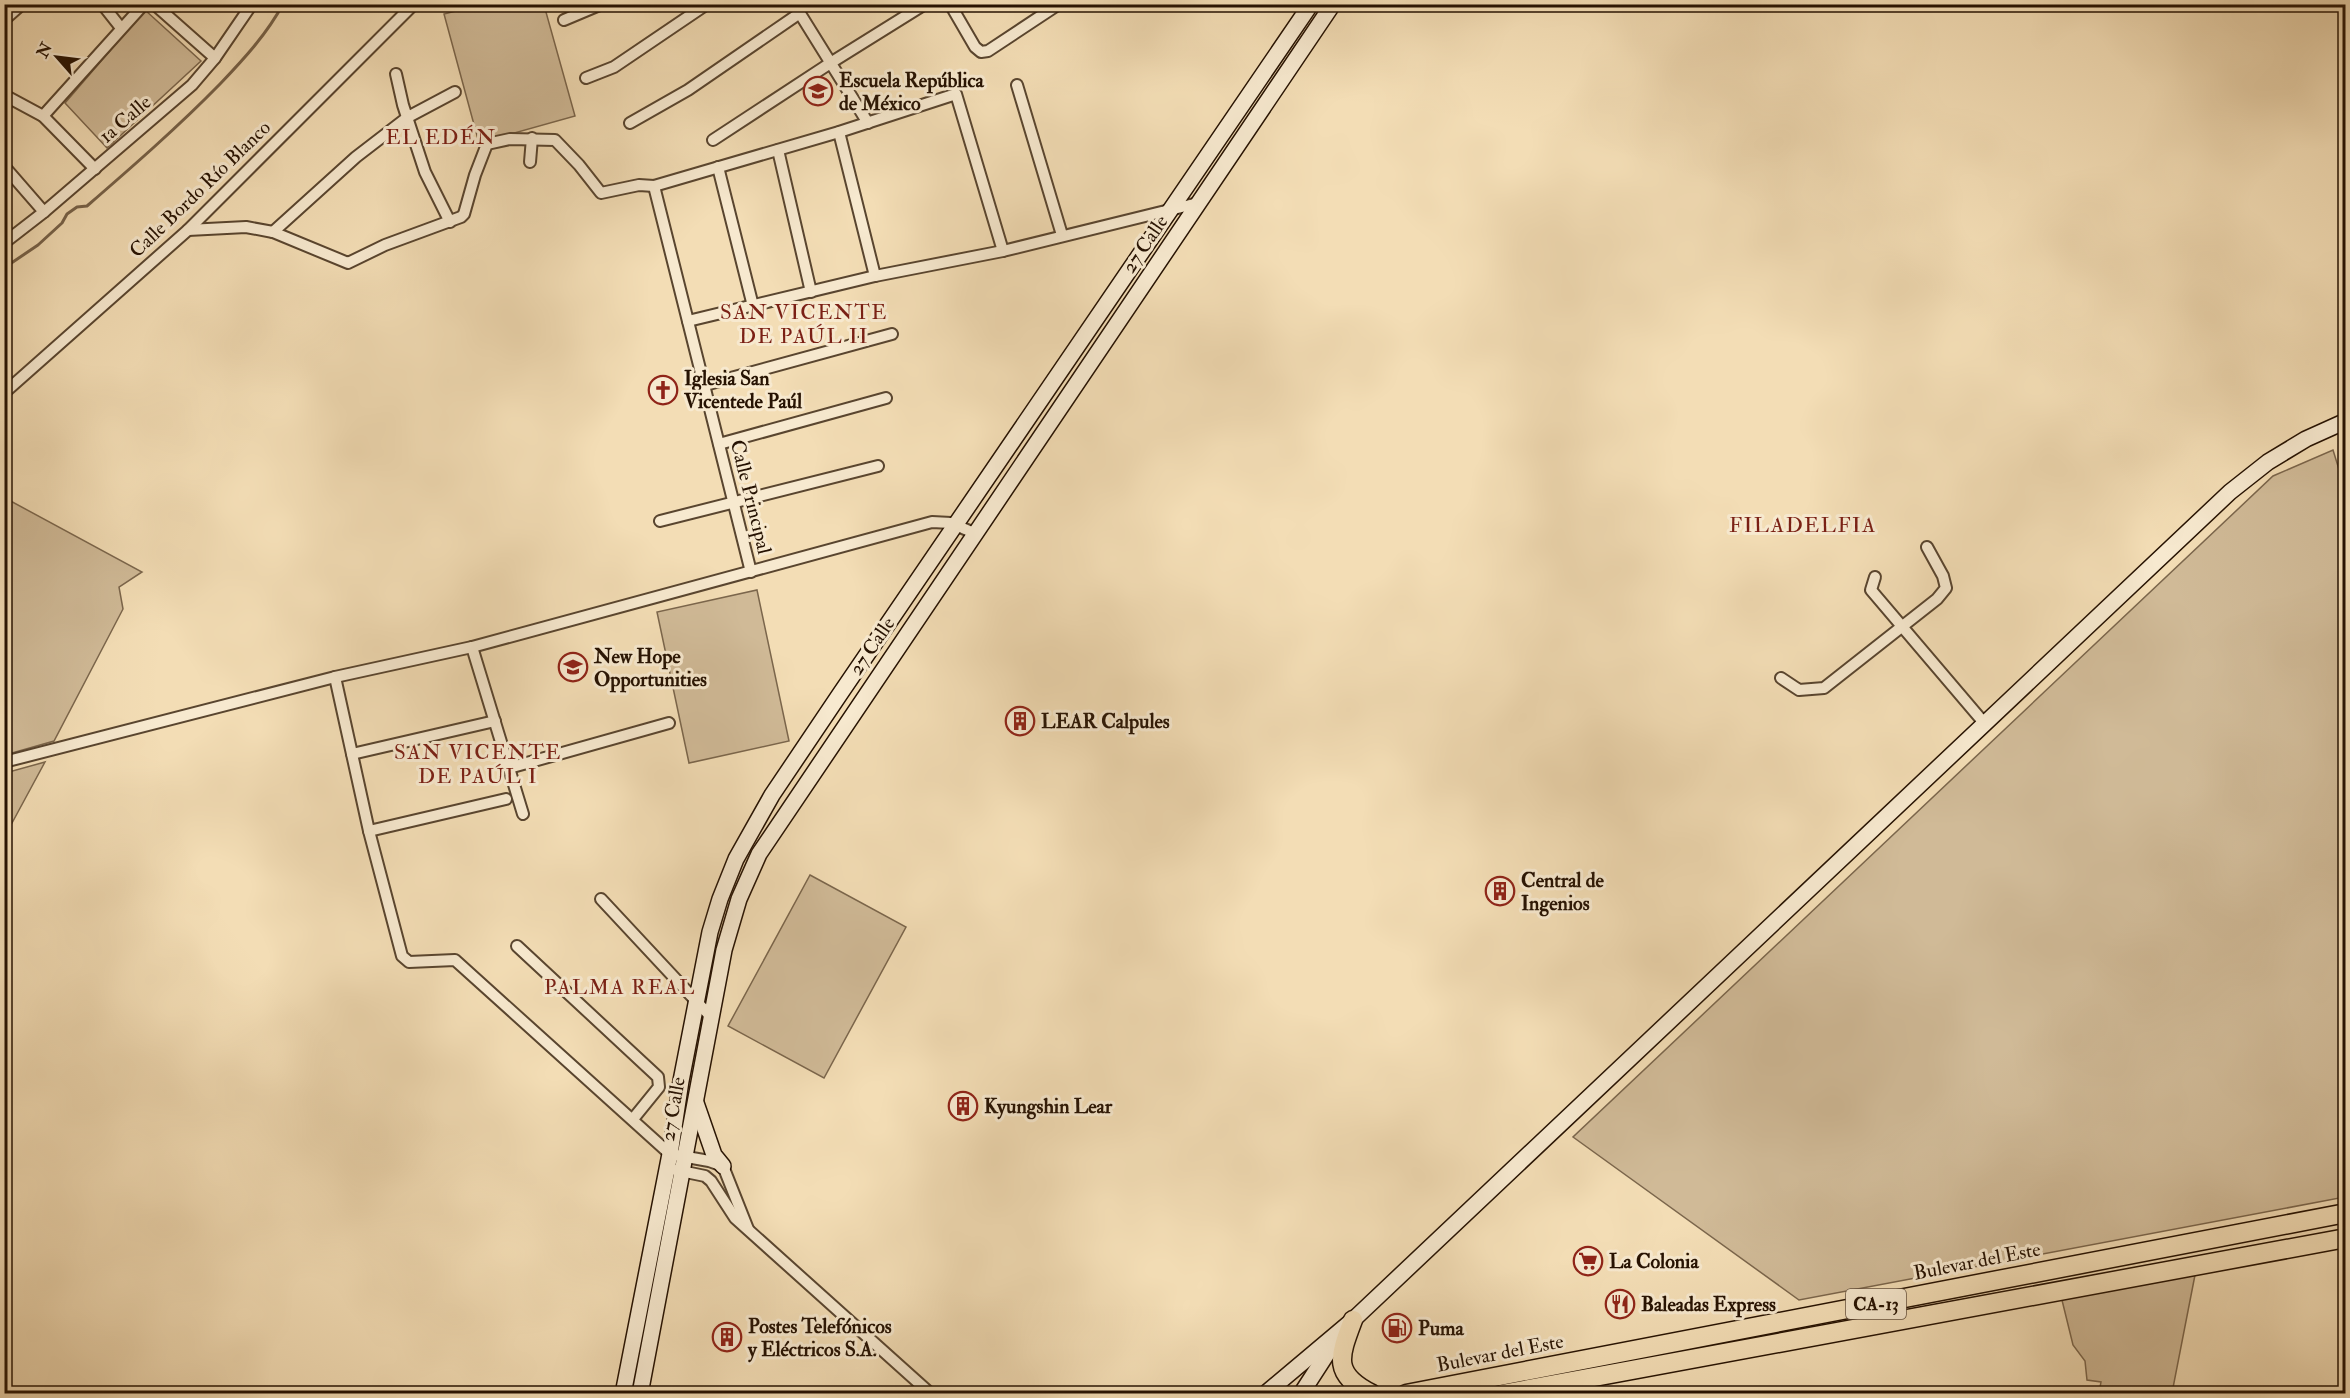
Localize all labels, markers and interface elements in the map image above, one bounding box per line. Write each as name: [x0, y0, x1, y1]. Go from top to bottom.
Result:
north arrow: [27, 27, 87, 87]
text: N: [32, 39, 57, 62]
place label: Escuela República de México: [839, 68, 985, 116]
school or university icon: Escuela República de México: [802, 75, 834, 107]
street label: 1a Calle: [94, 90, 156, 148]
street label: Calle Bordo Río Blanco: [124, 115, 276, 263]
district label: EL EDÉN: [385, 124, 497, 151]
street label: 27 Calle: [1117, 210, 1173, 278]
district label: SAN VICENTE DE PAÚL II: [720, 299, 888, 350]
place label: Iglesia San Vicentede Paúl: [683, 366, 803, 414]
church icon: Iglesia San Vicentede Paúl: [647, 374, 679, 406]
street label: Calle Principal: [724, 437, 777, 557]
district label: FILADELFIA: [1729, 512, 1877, 539]
street label: 27 Calle: [844, 612, 900, 680]
place label: New Hope Opportunities: [593, 644, 707, 693]
school or university icon: New Hope Opportunities: [557, 651, 589, 683]
building icon: LEAR Calpules: [1004, 705, 1036, 737]
place label: LEAR Calpules: [1041, 709, 1170, 735]
district label: SAN VICENTE DE PAÚL I: [394, 739, 562, 790]
place label: Central de Ingenios: [1521, 868, 1605, 917]
building icon: Central de Ingenios: [1484, 875, 1516, 907]
district label: PALMA REAL: [544, 974, 696, 1001]
street label: 27 Calle: [655, 1075, 691, 1143]
building icon: Kyungshin Lear: [947, 1090, 979, 1122]
place label: Kyungshin Lear: [984, 1094, 1113, 1120]
street label: Bulevar del Este: [1911, 1236, 2043, 1286]
supermarket icon: La Colonia: [1572, 1245, 1604, 1277]
place label: La Colonia: [1609, 1249, 1699, 1274]
restaurant icon: Baleadas Express: [1604, 1288, 1636, 1320]
road number: CA-13: [1846, 1289, 1906, 1319]
place label: Baleadas Express: [1641, 1292, 1776, 1318]
fuel station icon: Puma: [1381, 1312, 1413, 1344]
place label: Postes Telefónicos y Eléctricos S.A.: [747, 1314, 892, 1363]
place label: Puma: [1418, 1316, 1465, 1341]
building icon: Postes Telefónicos y Eléctricos S.A.: [711, 1321, 743, 1353]
street label: Bulevar del Este: [1434, 1328, 1566, 1378]

